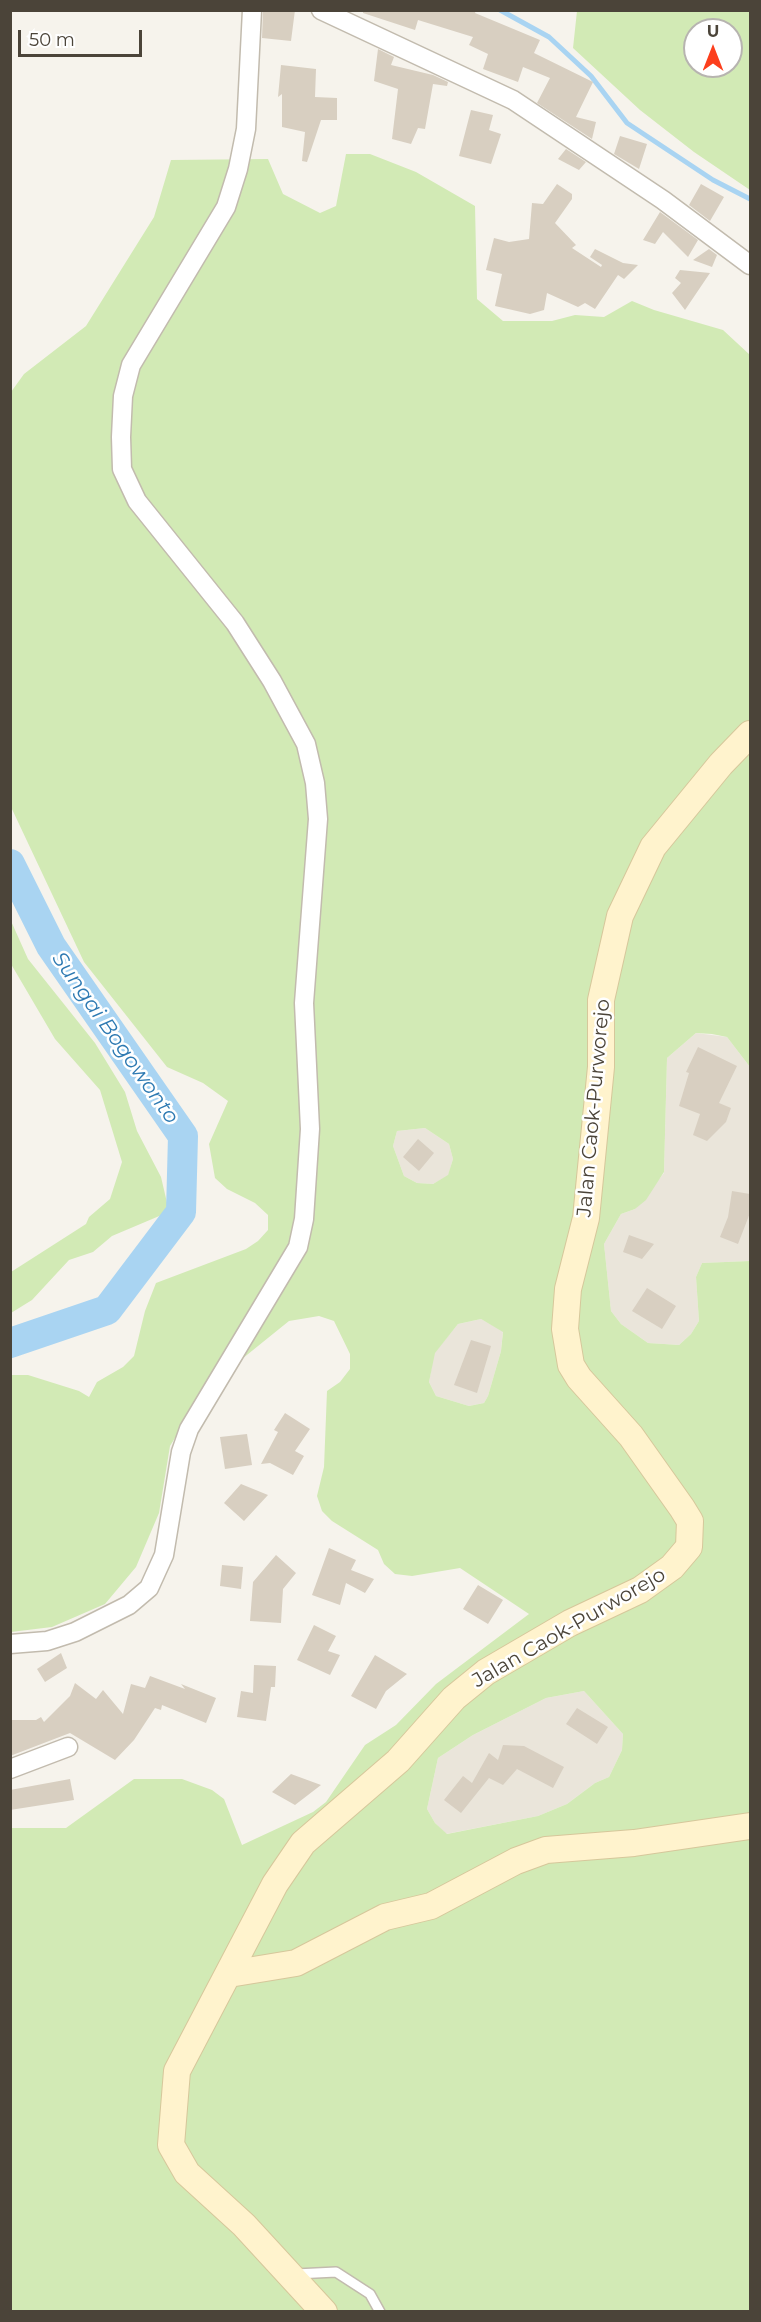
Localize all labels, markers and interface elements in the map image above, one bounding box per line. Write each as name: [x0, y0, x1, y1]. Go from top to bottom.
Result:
scale bar: [21, 18, 146, 56]
north arrow: [683, 18, 743, 78]
text: U: [707, 22, 719, 41]
text: 50 m: [29, 29, 75, 51]
water label: Sungai Bogowonto: [46, 947, 184, 1129]
street label: Jalan Caok-Purworejo: [573, 998, 615, 1218]
street label: Jalan Caok-Purworejo: [468, 1563, 670, 1693]

